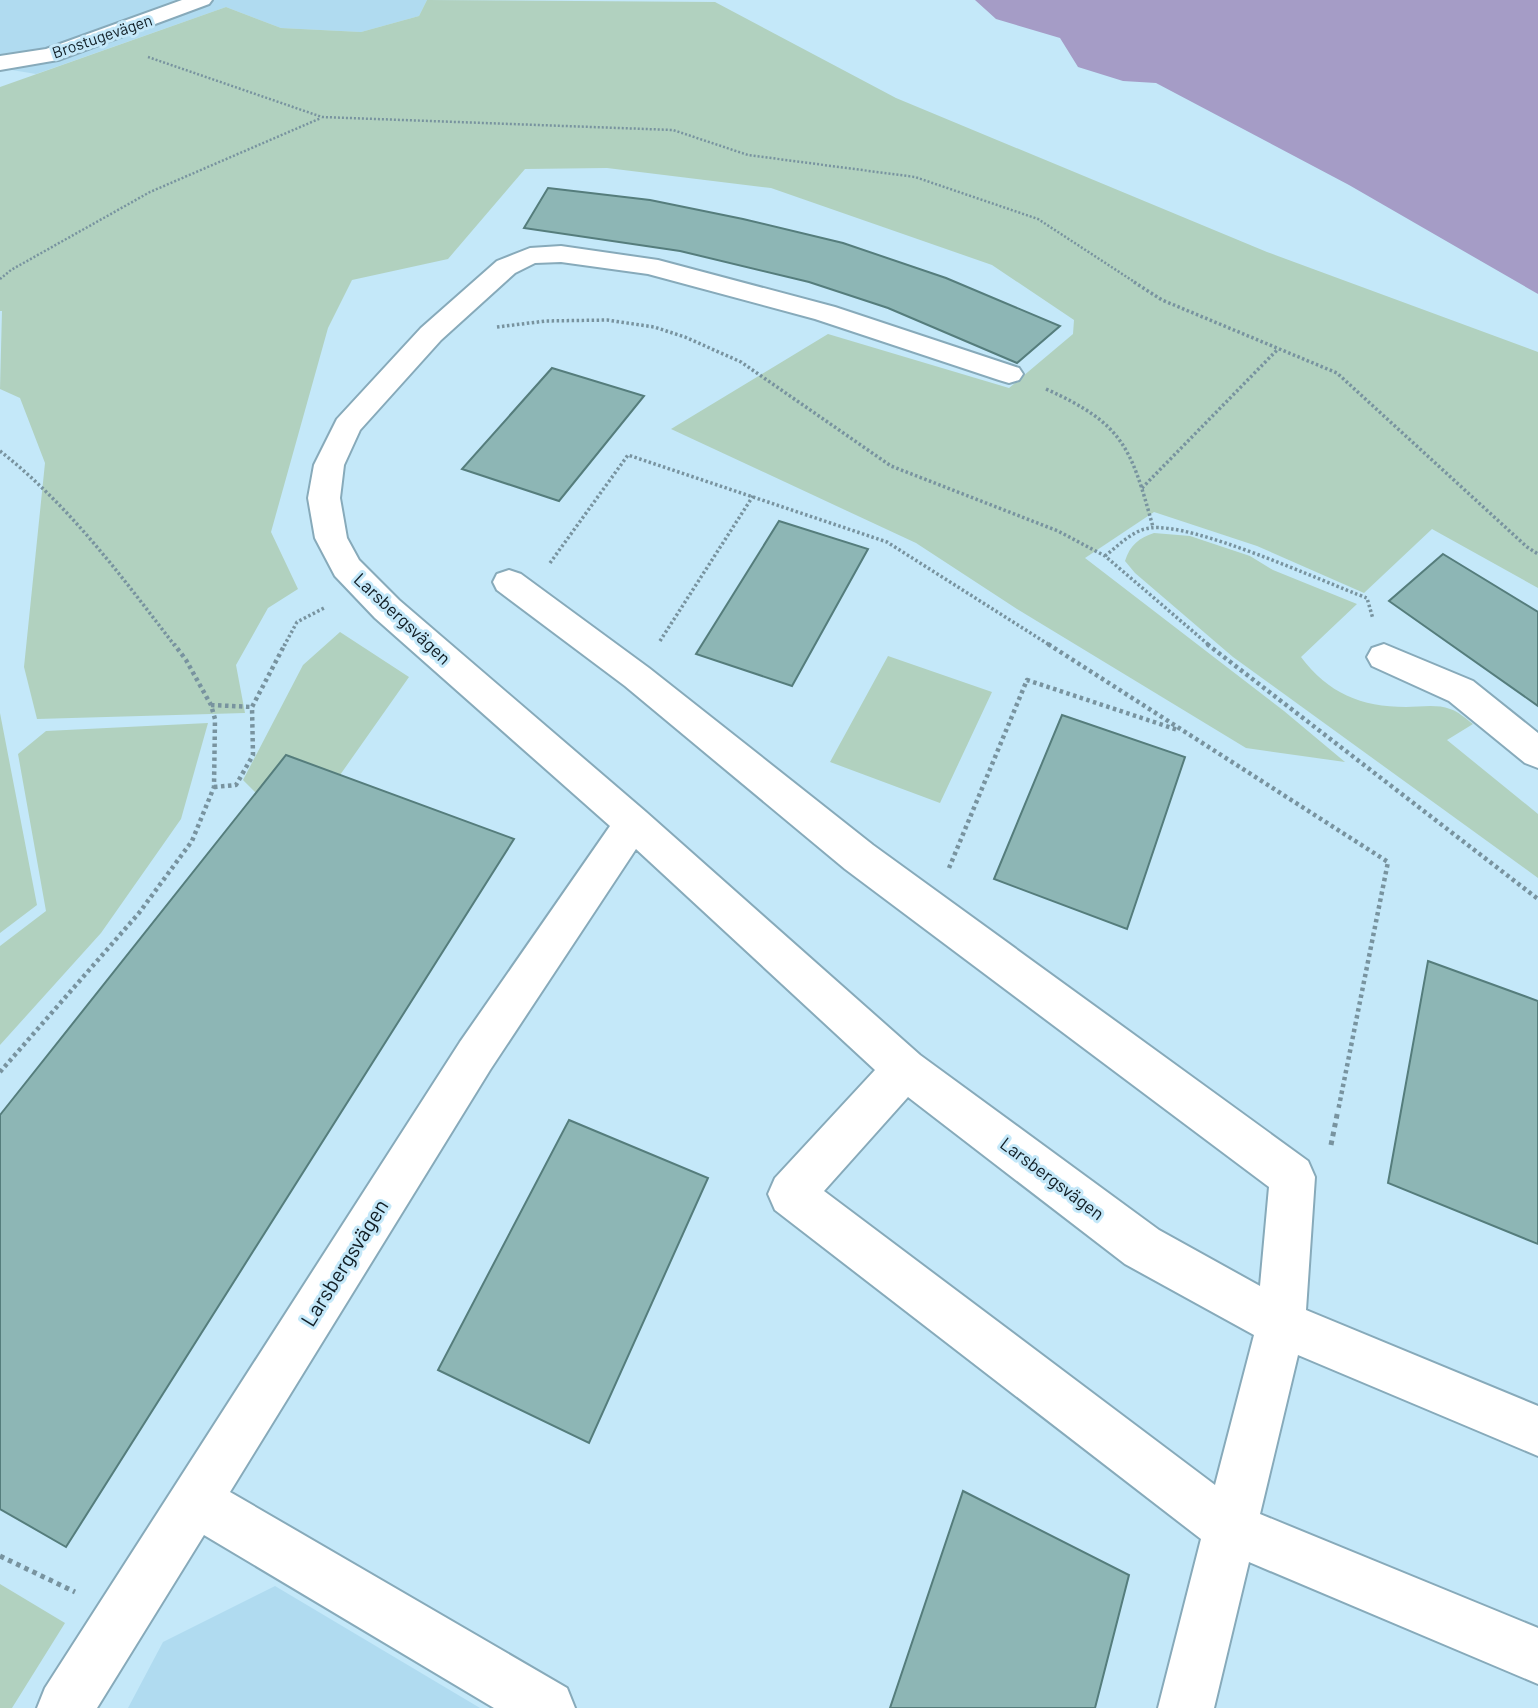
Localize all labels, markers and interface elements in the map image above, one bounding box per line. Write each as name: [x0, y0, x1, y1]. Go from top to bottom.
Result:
street label: Brostugevägen: [49, 9, 154, 62]
street label: Larsbergsvägen: [350, 568, 456, 669]
street label: Larsbergsvägen: [996, 1132, 1109, 1224]
street label: Larsbergsvägen: [295, 1194, 393, 1330]

